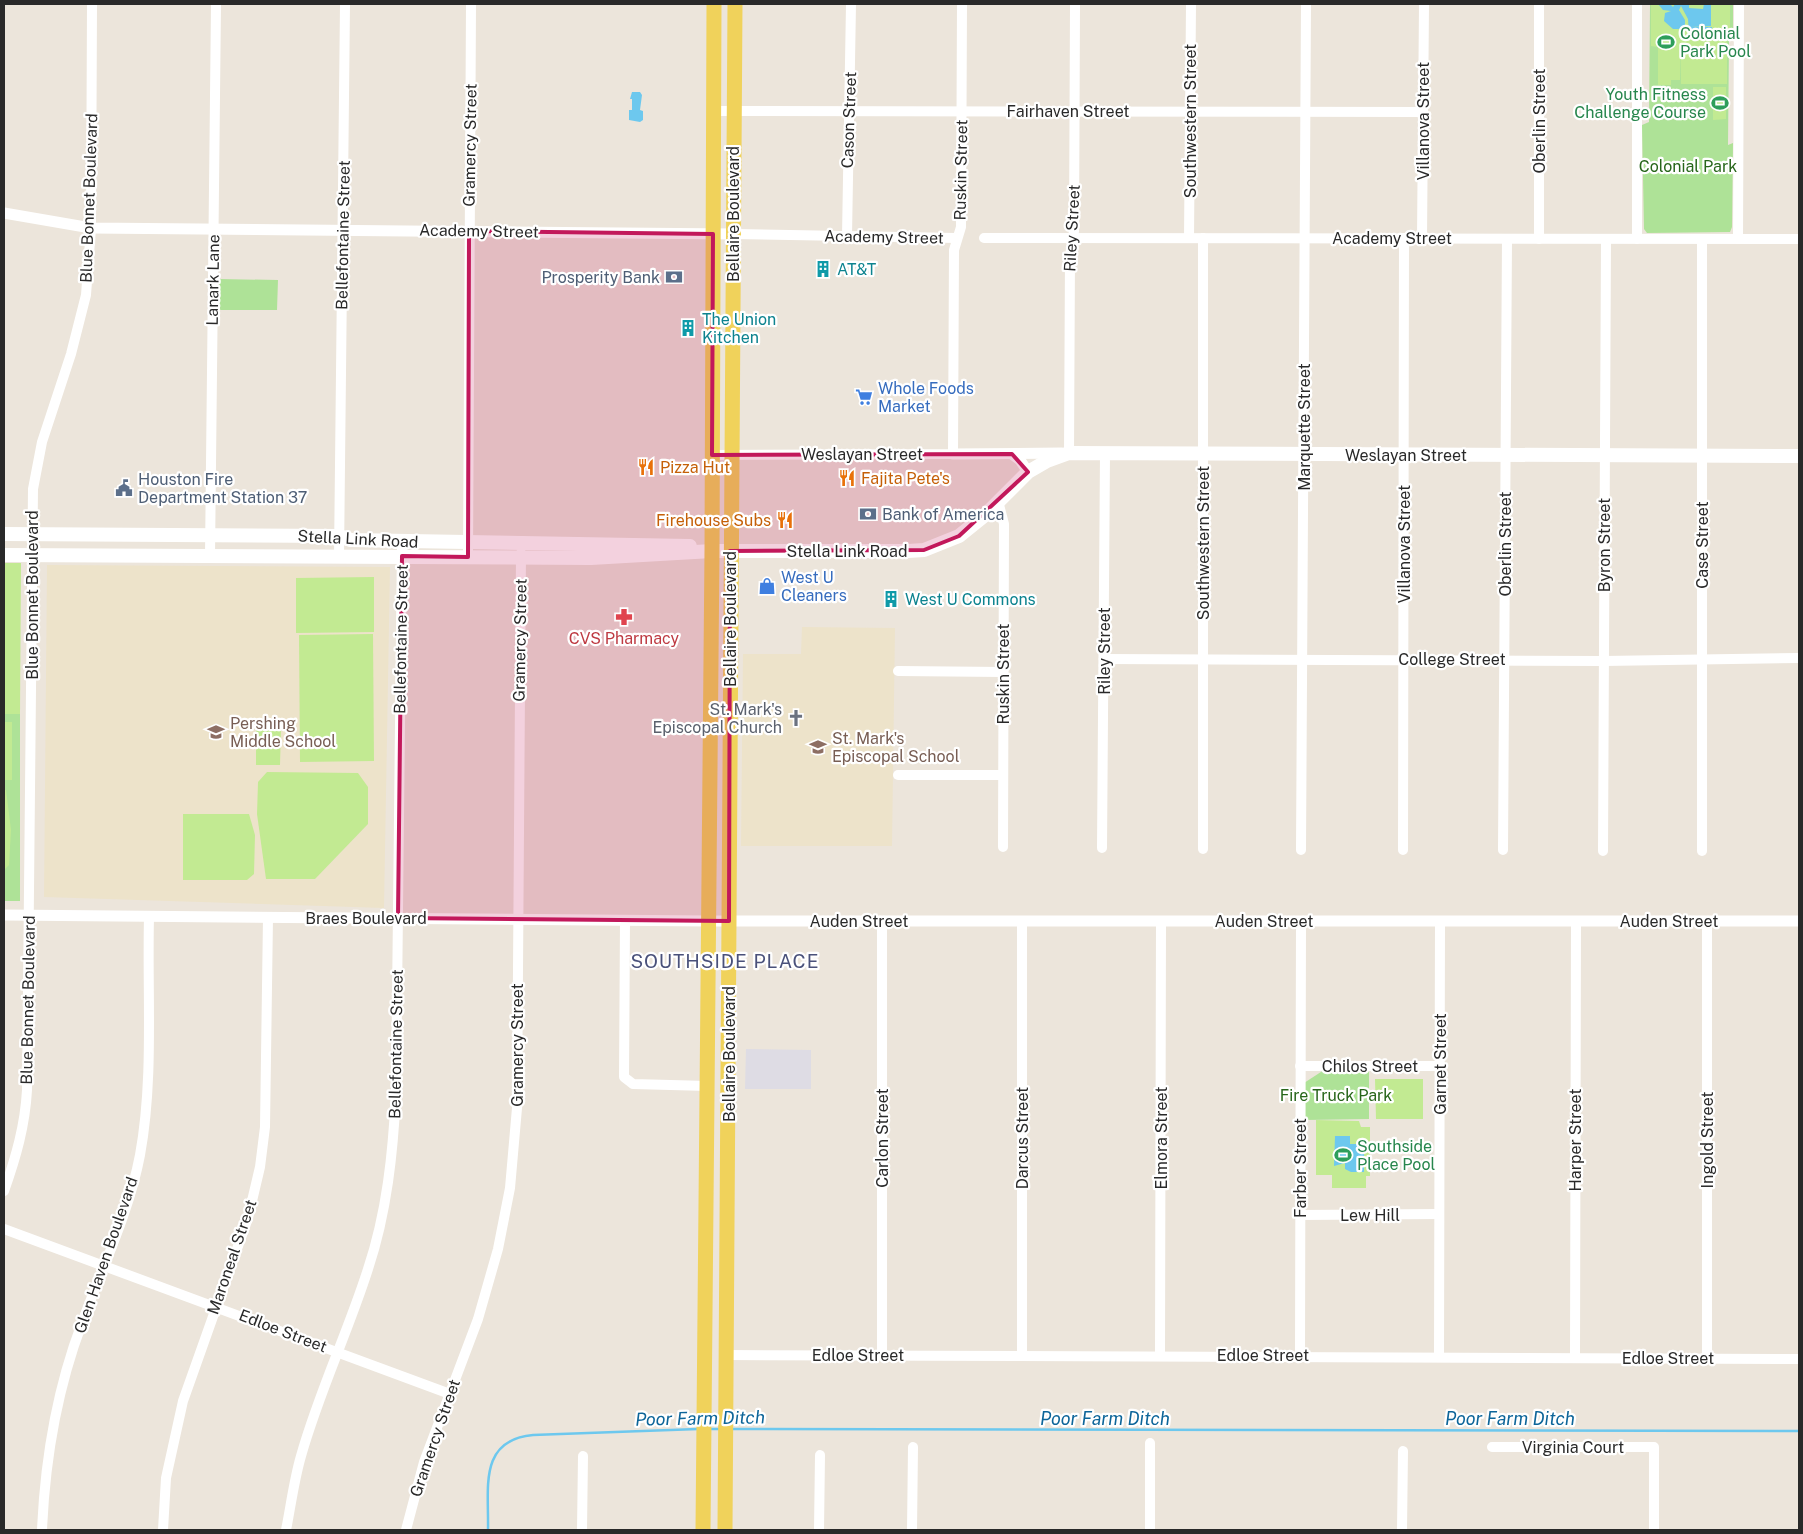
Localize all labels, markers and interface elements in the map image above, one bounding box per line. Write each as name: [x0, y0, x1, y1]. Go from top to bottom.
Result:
place label: Colonial Park Pool: [1680, 24, 1751, 61]
sports icon: Colonial Park Pool: [1656, 32, 1676, 52]
street label: Southwestern Street: [1181, 44, 1200, 198]
street label: Villanova Street: [1414, 62, 1433, 180]
street label: Oberlin Street: [1530, 68, 1549, 174]
street label: Cason Street: [838, 71, 860, 169]
street label: Gramercy Street: [459, 83, 481, 207]
place label: Youth Fitness Challenge Course: [1574, 85, 1706, 122]
sports icon: Youth Fitness Challenge Course: [1710, 93, 1730, 113]
street label: Fairhaven Street: [1006, 102, 1130, 121]
street label: Blue Bonnet Boulevard: [77, 113, 101, 283]
street label: Ruskin Street: [951, 119, 971, 221]
street label: Bellaire Boulevard: [724, 146, 743, 282]
park label: Colonial Park: [1639, 157, 1737, 176]
street label: Bellefontaine Street: [332, 160, 354, 310]
street label: Riley Street: [1060, 184, 1084, 272]
street label: Academy Street: [419, 220, 539, 242]
street label: Academy Street: [824, 226, 944, 248]
street label: Academy Street: [1332, 229, 1452, 248]
street label: Lanark Lane: [203, 234, 223, 326]
building icon: AT&T: [813, 259, 833, 279]
place label: AT&T: [837, 260, 877, 279]
bank icon: Prosperity Bank: [664, 267, 684, 287]
place label: Prosperity Bank: [541, 268, 660, 287]
place label: The Union Kitchen: [702, 310, 776, 347]
building icon: The Union Kitchen: [678, 318, 698, 338]
street label: Marquette Street: [1295, 363, 1314, 491]
place label: Whole Foods Market: [878, 379, 974, 416]
supermarket icon: Whole Foods Market: [854, 387, 874, 407]
street label: Weslayan Street: [801, 445, 923, 464]
street label: Weslayan Street: [1345, 446, 1467, 465]
restaurant icon: Pizza Hut: [636, 457, 656, 477]
place label: Pizza Hut: [660, 458, 730, 477]
street label: Southwestern Street: [1194, 466, 1213, 620]
restaurant icon: Fajita Pete's: [837, 468, 857, 488]
place label: Fajita Pete's: [861, 469, 950, 488]
place label: Houston Fire Department Station 37: [138, 470, 307, 507]
public building icon: Houston Fire Department Station 37: [114, 478, 134, 498]
street label: Villanova Street: [1395, 485, 1414, 603]
street label: Oberlin Street: [1496, 491, 1515, 597]
street label: Byron Street: [1595, 498, 1614, 592]
street label: Case Street: [1693, 501, 1712, 589]
bank icon: Bank of America: [858, 504, 878, 524]
place label: Bank of America: [882, 505, 1004, 524]
street label: Blue Bonnet Boulevard: [23, 510, 42, 680]
restaurant icon: Firehouse Subs: [775, 510, 795, 530]
place label: Firehouse Subs: [656, 511, 771, 530]
street label: Stella Link Road: [297, 526, 419, 552]
street label: Stella Link Road: [787, 542, 907, 561]
street label: Bellaire Boulevard: [721, 551, 740, 687]
street label: Bellefontaine Street: [390, 564, 412, 714]
place label: West U Cleaners: [781, 568, 847, 605]
shop icon: West U Cleaners: [757, 576, 777, 596]
street label: Gramercy Street: [509, 578, 531, 702]
building icon: West U Commons: [881, 589, 901, 609]
place label: West U Commons: [905, 590, 1036, 609]
pharmacy icon: CVS Pharmacy: [614, 607, 634, 627]
street label: Riley Street: [1095, 607, 1114, 695]
street label: Ruskin Street: [994, 624, 1013, 724]
place label: CVS Pharmacy: [569, 629, 680, 648]
street label: College Street: [1398, 650, 1506, 669]
place label: St. Mark's Episcopal Church: [652, 700, 782, 737]
church icon: St. Mark's Episcopal Church: [786, 708, 806, 728]
place label: Pershing Middle School: [230, 714, 336, 751]
school or university icon: Pershing Middle School: [206, 722, 226, 742]
place label: St. Mark's Episcopal School: [832, 729, 960, 766]
school or university icon: St. Mark's Episcopal School: [808, 737, 828, 757]
street label: Braes Boulevard: [305, 909, 427, 928]
street label: Auden Street: [810, 912, 908, 931]
street label: Auden Street: [1215, 912, 1313, 931]
street label: Auden Street: [1620, 912, 1718, 931]
street label: Blue Bonnet Boulevard: [17, 915, 39, 1085]
district label: SOUTHSIDE PLACE: [631, 950, 819, 972]
street label: Bellefontaine Street: [385, 969, 407, 1119]
street label: Gramercy Street: [508, 983, 527, 1107]
street label: Bellaire Boulevard: [720, 986, 739, 1122]
street label: Garnet Street: [1431, 1013, 1450, 1115]
street label: Chilos Street: [1322, 1057, 1418, 1076]
park label: Fire Truck Park: [1280, 1086, 1392, 1105]
street label: Darcus Street: [1013, 1087, 1032, 1189]
street label: Elmora Street: [1152, 1087, 1171, 1189]
street label: Carlon Street: [873, 1088, 892, 1188]
street label: Harper Street: [1566, 1089, 1585, 1191]
street label: Ingold Street: [1698, 1091, 1717, 1189]
street label: Farber Street: [1291, 1118, 1310, 1218]
place label: Southside Place Pool: [1357, 1137, 1435, 1174]
sports icon: Southside Place Pool: [1333, 1145, 1353, 1165]
street label: Glen Haven Boulevard: [70, 1174, 142, 1336]
street label: Maroneal Street: [203, 1197, 261, 1317]
street label: Lew Hill: [1340, 1206, 1400, 1225]
street label: Edloe Street: [236, 1306, 330, 1356]
street label: Edloe Street: [812, 1346, 904, 1365]
street label: Edloe Street: [1217, 1346, 1309, 1365]
street label: Edloe Street: [1622, 1349, 1714, 1368]
street label: Gramercy Street: [406, 1377, 464, 1499]
water label: Poor Farm Ditch: [635, 1406, 765, 1430]
water label: Poor Farm Ditch: [1040, 1408, 1170, 1429]
water label: Poor Farm Ditch: [1445, 1408, 1575, 1429]
street label: Virginia Court: [1522, 1438, 1624, 1457]

